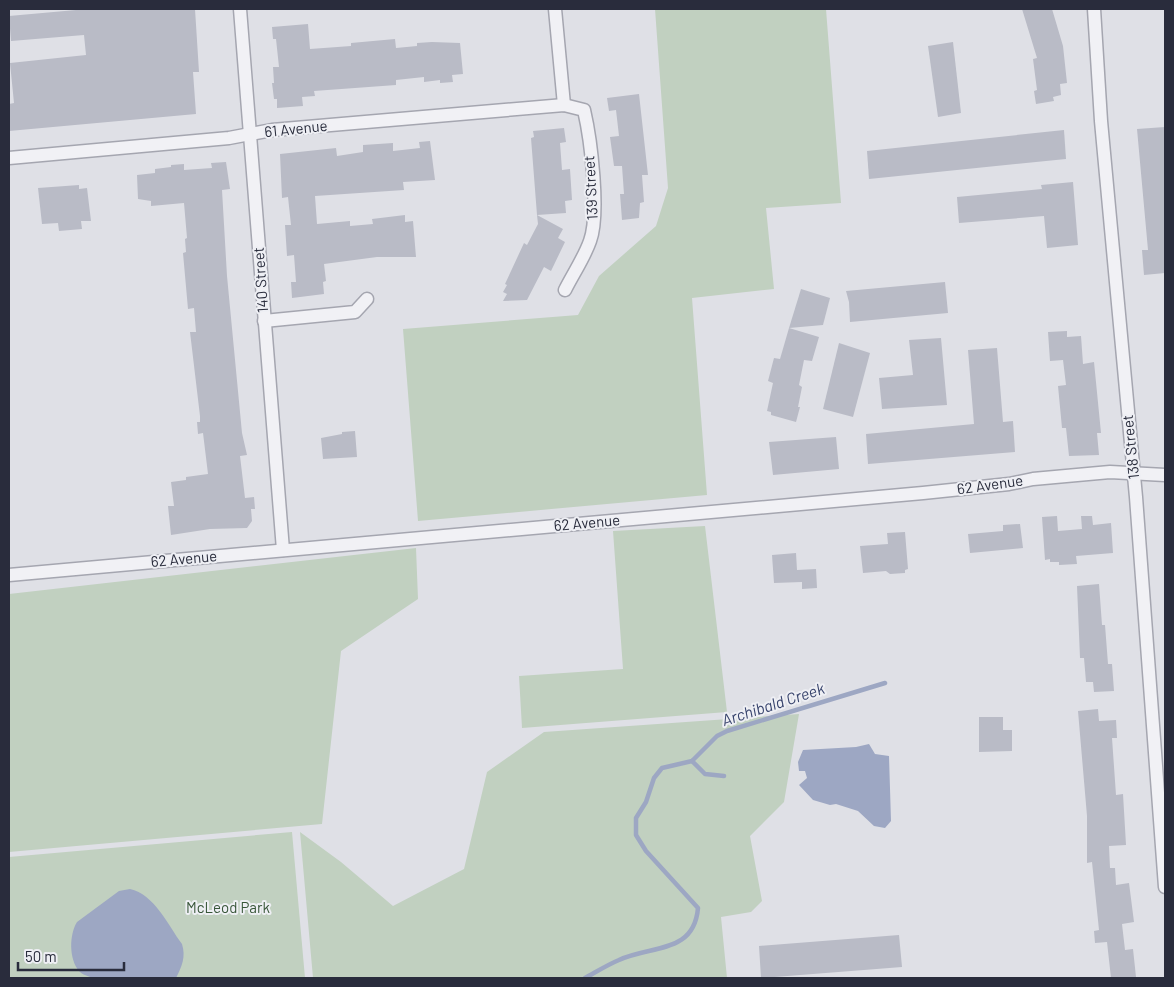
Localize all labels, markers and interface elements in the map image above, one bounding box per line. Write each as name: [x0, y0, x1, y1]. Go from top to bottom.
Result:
street label: 61 Avenue: [263, 116, 328, 140]
street label: 139 Street: [579, 155, 601, 221]
street label: 140 Street: [249, 247, 271, 314]
street label: 138 Street: [1118, 414, 1142, 480]
street label: 62 Avenue: [956, 470, 1024, 498]
street label: 62 Avenue: [553, 510, 621, 534]
street label: 62 Avenue: [150, 546, 218, 570]
water label: Archibald Creek: [719, 678, 827, 729]
park label: McLeod Park: [186, 898, 270, 916]
scale bar: [18, 940, 124, 972]
text: 50 m: [25, 947, 57, 965]

